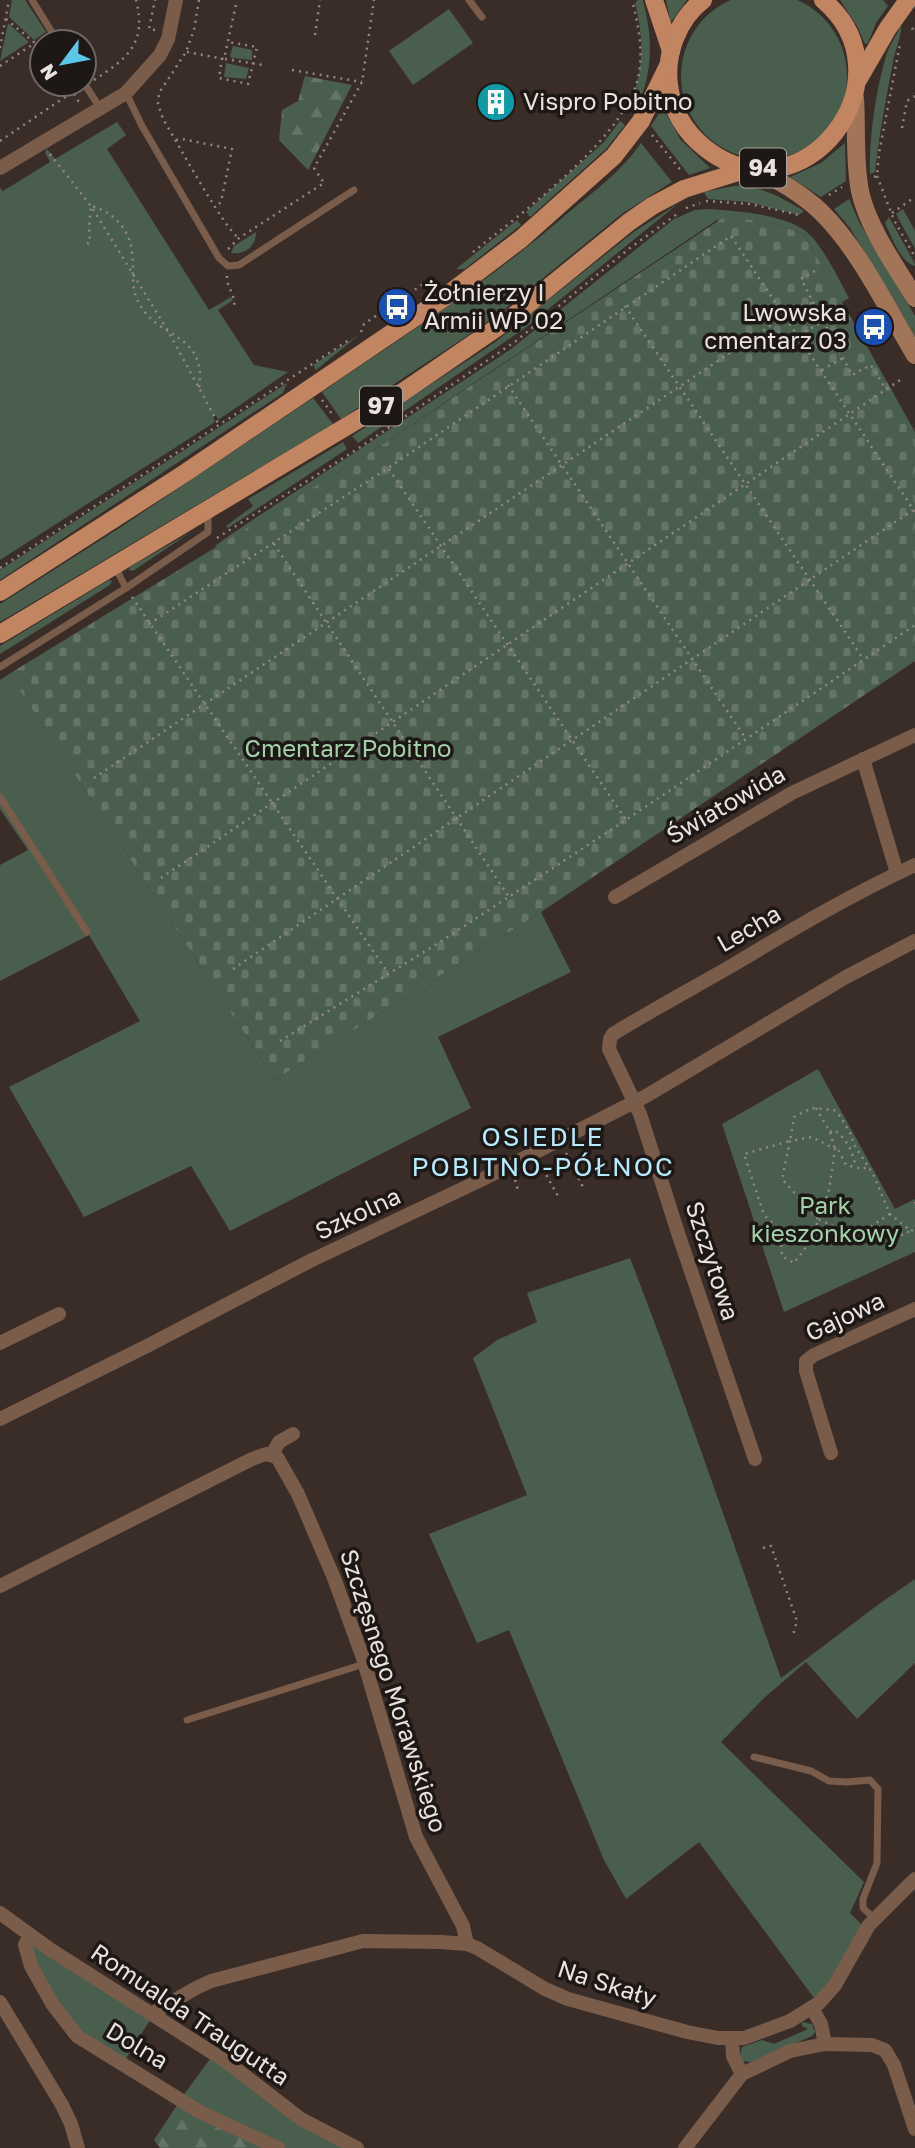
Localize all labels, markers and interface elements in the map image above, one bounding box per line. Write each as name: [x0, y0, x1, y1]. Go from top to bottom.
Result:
north arrow: [28, 28, 98, 98]
text: N: [35, 60, 62, 84]
building icon: Vispro Pobitno: [475, 81, 517, 123]
place label: Vispro Pobitno: [523, 86, 692, 115]
road number: 94: [740, 148, 786, 188]
place label: Żołnierzy I Armii WP 02: [424, 277, 563, 334]
bus stop icon: Żołnierzy I Armii WP 02: [376, 286, 418, 328]
place label: Lwowska cmentarz 03: [704, 297, 847, 354]
bus stop icon: Lwowska cmentarz 03: [853, 306, 895, 348]
road number: 97: [360, 386, 402, 426]
park label: Cmentarz Pobitno: [245, 733, 451, 762]
street label: Światowida: [661, 758, 790, 849]
street label: Lecha: [711, 898, 785, 957]
district label: OSIEDLE POBITNO-PÓŁNOC: [411, 1121, 675, 1182]
street label: Szkolna: [310, 1180, 405, 1245]
park label: Park kieszonkowy: [751, 1190, 899, 1247]
street label: Szczytowa: [681, 1197, 746, 1324]
street label: Gajowa: [800, 1285, 888, 1346]
street label: Szczęsnego Morawskiego: [335, 1545, 454, 1836]
street label: Romualda Traugutta: [86, 1937, 296, 2091]
street label: Na Skały: [554, 1953, 661, 2012]
street label: Dolna: [102, 2015, 174, 2074]

